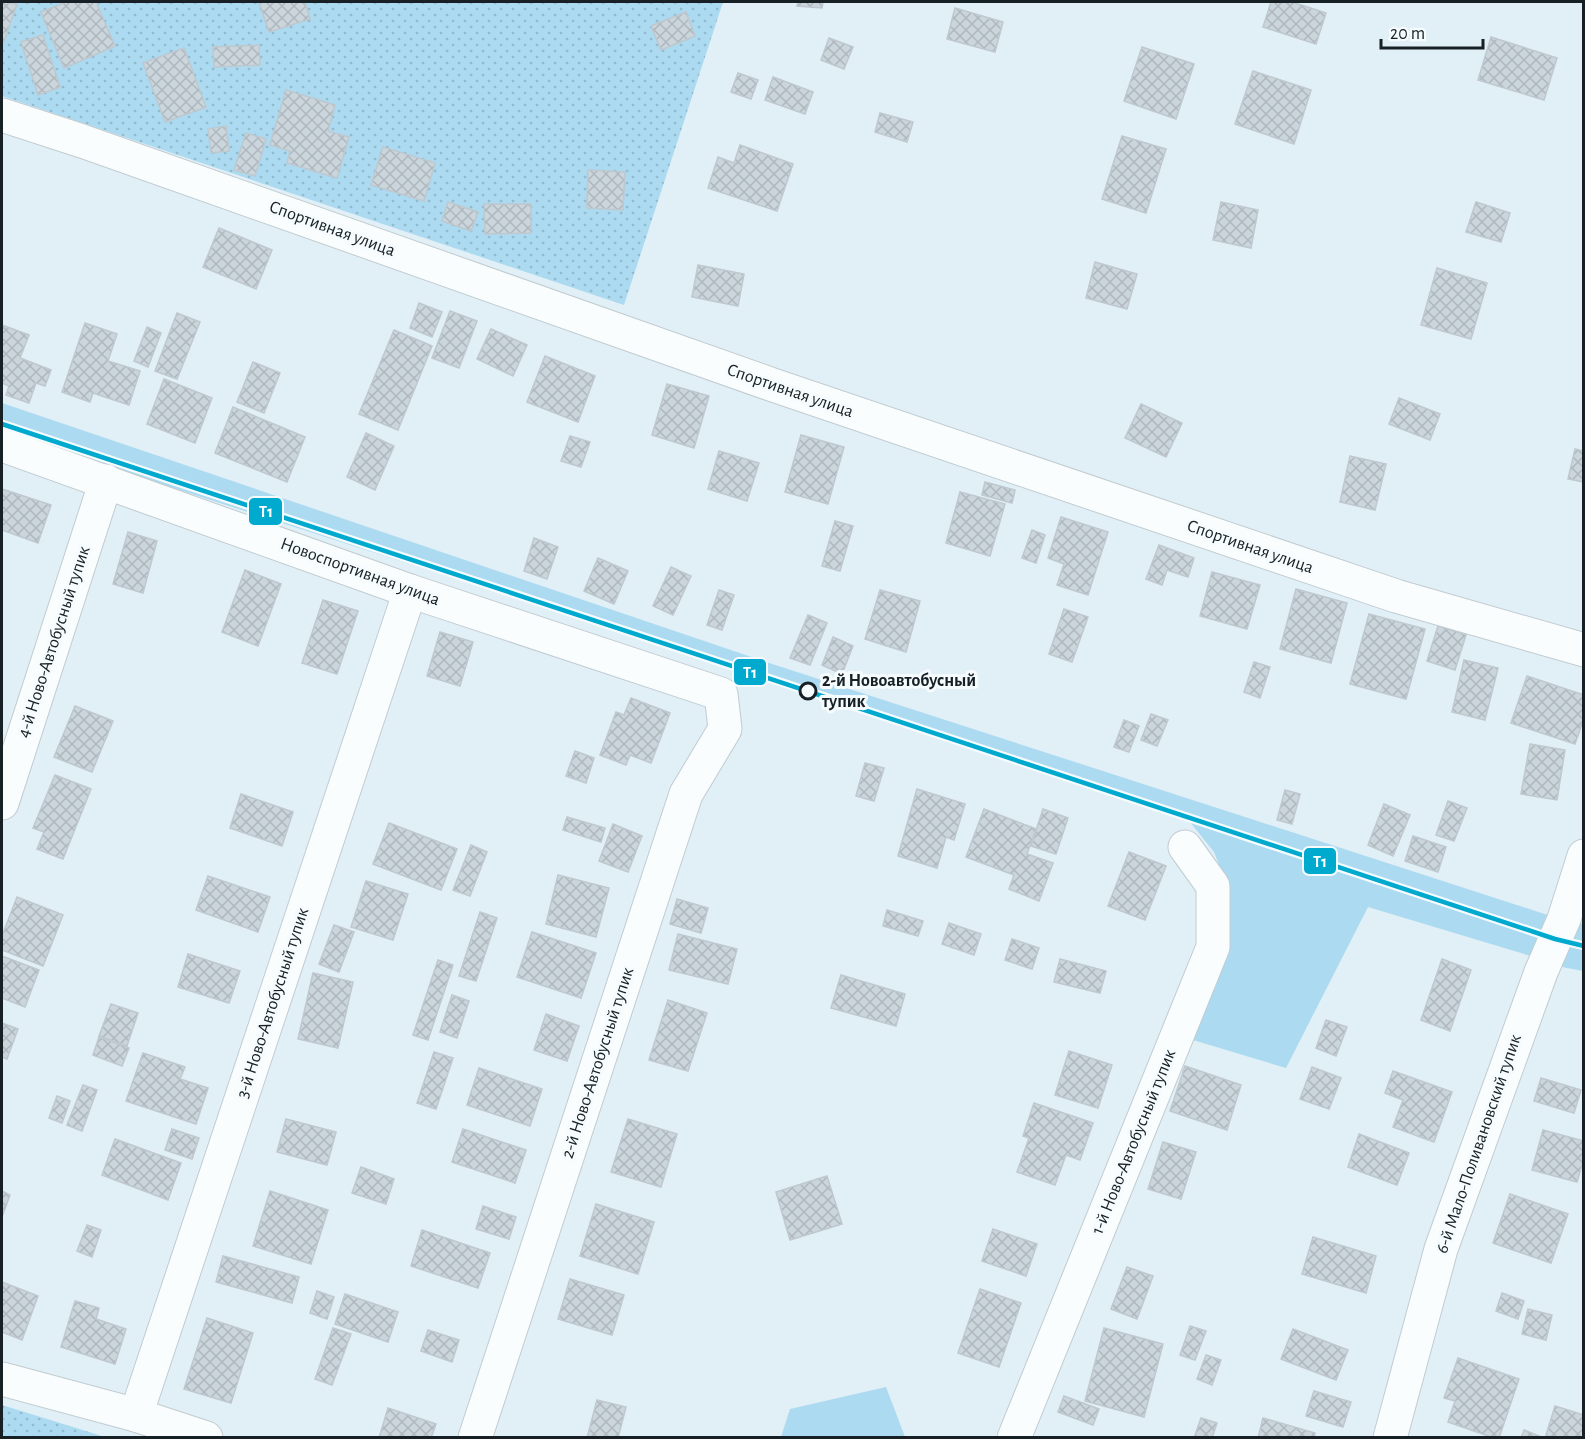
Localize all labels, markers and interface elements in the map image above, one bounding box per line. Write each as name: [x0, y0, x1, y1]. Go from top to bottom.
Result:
scale bar: [1381, 12, 1483, 50]
text: 20 m: [1390, 25, 1425, 43]
street label: Спортивная улица: [267, 198, 397, 260]
street label: Спортивная улица: [724, 361, 856, 421]
line badge: T1: [248, 497, 283, 526]
text: T1: [259, 504, 273, 520]
street label: Спортивная улица: [1184, 517, 1316, 577]
street label: Новоспортивная улица: [278, 535, 442, 609]
street label: 4-й Ново-Автобусный тупик: [14, 543, 94, 740]
line badge: T1: [733, 658, 767, 686]
text: T1: [743, 665, 757, 681]
place label: 2-й Новоавтобусный тупик: [821, 672, 976, 711]
marker: 2-й Новоавтобусный тупик: [799, 682, 817, 700]
line badge: T1: [1303, 847, 1337, 875]
text: T1: [1313, 854, 1327, 870]
street label: 3-й Ново-Автобусный тупик: [233, 905, 313, 1100]
street label: 2-й Ново-Автобусный тупик: [558, 964, 638, 1161]
street label: 6-й Мало-Поливановский тупик: [1433, 1032, 1525, 1256]
street label: 1-й Ново-Автобусный тупик: [1088, 1046, 1180, 1237]

